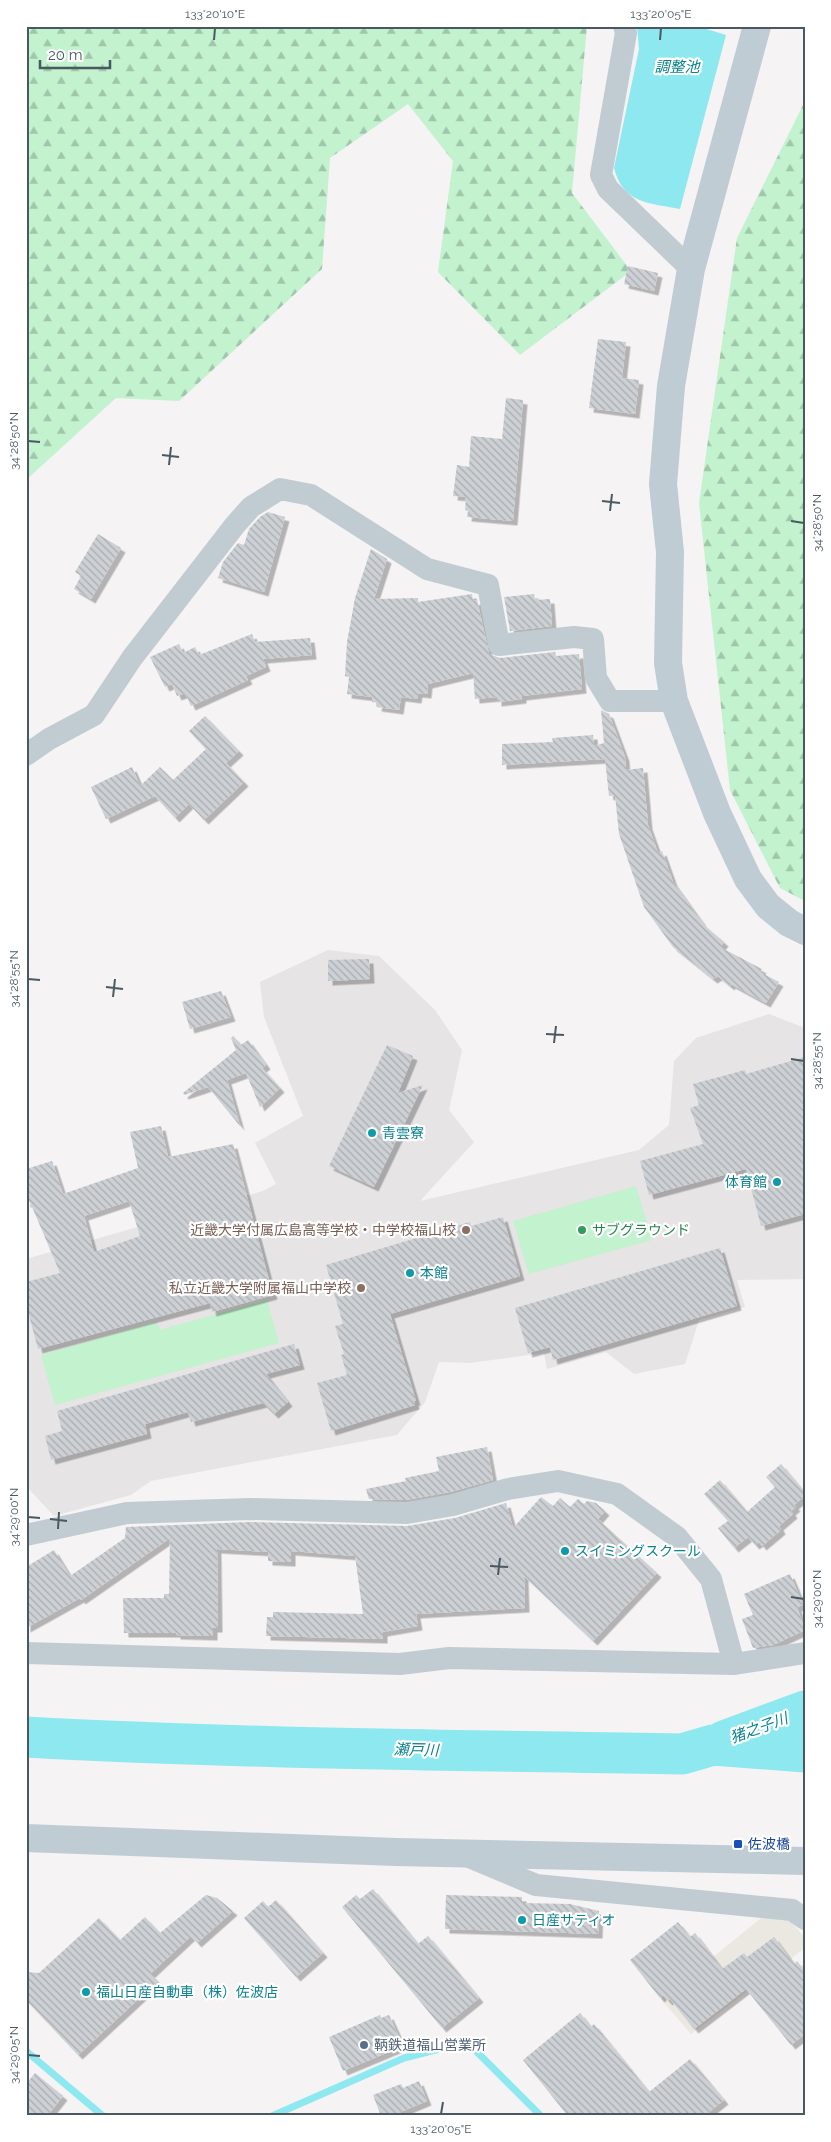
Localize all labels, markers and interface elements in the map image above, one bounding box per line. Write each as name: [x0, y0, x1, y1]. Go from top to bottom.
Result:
text: 133°20'10"E: [185, 7, 245, 21]
text: 133°20'05"E: [630, 7, 692, 21]
scale bar: [40, 38, 110, 70]
text: 20 m: [48, 46, 83, 64]
water label: 調整池: [654, 58, 701, 76]
text: 34°28'50"N: [7, 412, 21, 470]
text: 34°28'50"N: [810, 494, 824, 552]
text: 34°28'55"N: [7, 950, 21, 1008]
text: 34°28'55"N: [810, 1032, 824, 1090]
place label: 青雲寮: [382, 1125, 424, 1141]
marker: 青雲寮: [366, 1127, 378, 1139]
place label: 体育館: [725, 1174, 767, 1190]
marker: 体育館: [771, 1176, 783, 1188]
place label: 近畿大学付属広島高等学校・中学校福山校: [190, 1222, 456, 1238]
place label: サブグラウンド: [592, 1222, 690, 1238]
marker: 近畿大学付属広島高等学校・中学校福山校: [460, 1224, 472, 1236]
marker: サブグラウンド: [576, 1224, 588, 1236]
place label: 本館: [420, 1265, 448, 1281]
marker: 本館: [404, 1267, 416, 1279]
place label: 私立近畿大学附属福山中学校: [169, 1280, 351, 1296]
marker: 私立近畿大学附属福山中学校: [355, 1282, 367, 1294]
text: 34°29'00"N: [7, 1488, 21, 1546]
place label: スイミングスクール: [575, 1543, 701, 1559]
marker: スイミングスクール: [559, 1545, 571, 1557]
text: 34°29'00"N: [810, 1570, 824, 1628]
water label: 猪之子川: [728, 1709, 792, 1747]
water label: 瀬戸川: [393, 1741, 441, 1759]
place label: 佐波橋: [748, 1836, 790, 1852]
marker: 佐波橋: [732, 1838, 744, 1850]
place label: 日産サティオ: [532, 1912, 615, 1928]
marker: 日産サティオ: [516, 1914, 528, 1926]
place label: 福山日産自動車（株）佐波店: [96, 1984, 278, 2000]
marker: 福山日産自動車（株）佐波店: [80, 1986, 92, 1998]
text: 34°29'05"N: [7, 2026, 21, 2084]
place label: 鞆鉄道福山営業所: [374, 2037, 486, 2053]
marker: 鞆鉄道福山営業所: [358, 2039, 370, 2051]
text: 133°20'05"E: [410, 2122, 472, 2136]

